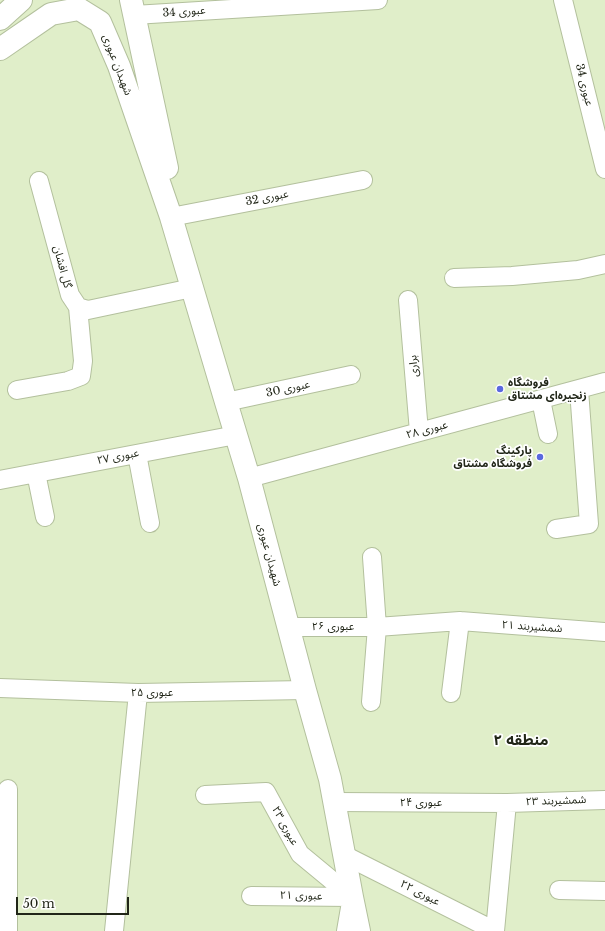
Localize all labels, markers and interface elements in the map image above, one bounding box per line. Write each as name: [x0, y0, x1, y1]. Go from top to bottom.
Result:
street label: عبوری 34: [162, 4, 206, 20]
street label: شهیدان عبوری: [99, 33, 135, 97]
street label: عبوری 34: [572, 62, 596, 108]
street label: عبوری 32: [244, 187, 290, 209]
street label: گل افشان: [50, 244, 74, 290]
street label: براری: [406, 354, 422, 378]
place label: فروشگاه زنجیره‌ای مشتاق: [508, 376, 587, 402]
street label: عبوری 30: [265, 378, 311, 400]
marker: فروشگاه زنجیره‌ای مشتاق: [495, 384, 505, 394]
street label: عبوری ۲۸: [405, 418, 449, 442]
place label: پارکینگ فروشگاه مشتاق: [454, 444, 532, 470]
street label: عبوری ۲۷: [96, 446, 140, 468]
marker: پارکینگ فروشگاه مشتاق: [535, 452, 545, 462]
street label: شهیدان عبوری: [254, 522, 284, 588]
street label: شمشیربند ۲۱: [501, 618, 563, 636]
street label: عبوری ۲۶: [312, 620, 354, 634]
street label: عبوری ۲۵: [131, 686, 173, 700]
district label: منطقه ۲: [494, 732, 548, 750]
street label: شمشیربند ۲۳: [525, 793, 587, 809]
street label: عبوری ۲۴: [400, 796, 442, 810]
street label: عبوری ۲۳: [269, 804, 301, 848]
street label: عبوری ۲۲: [398, 877, 442, 909]
scale bar: [18, 889, 131, 915]
street label: عبوری ۲۱: [280, 889, 322, 903]
text: 50 m: [23, 896, 55, 911]

